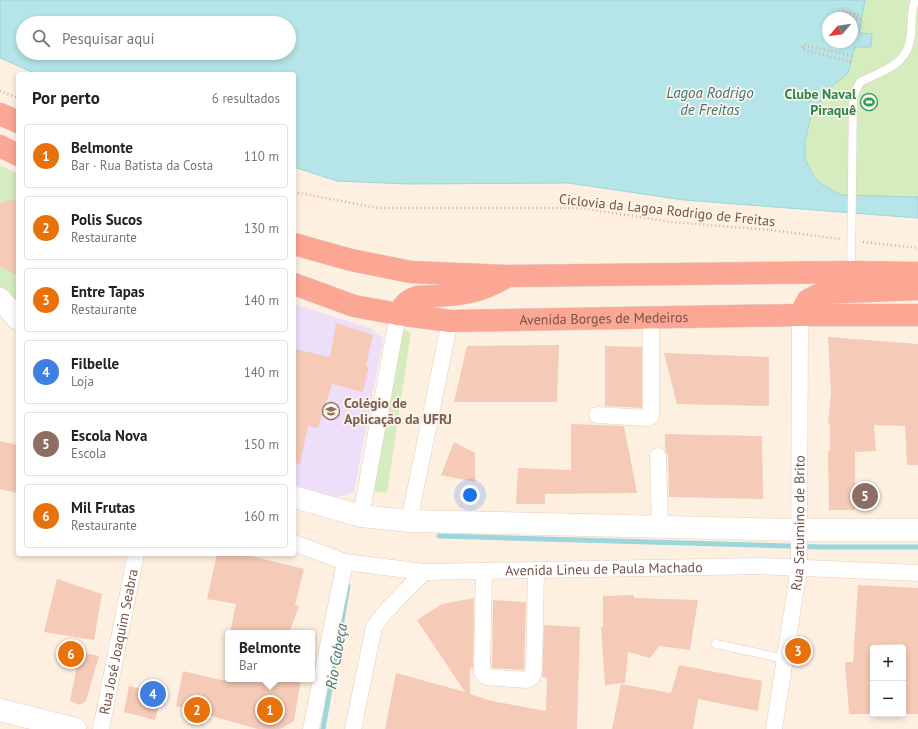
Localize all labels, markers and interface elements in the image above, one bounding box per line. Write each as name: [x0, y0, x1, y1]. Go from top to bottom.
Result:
north arrow: [822, 12, 858, 48]
search box: [16, 16, 296, 60]
icon: search: [30, 27, 52, 49]
text: Pesquisar aqui: [62, 29, 154, 48]
water label: Lagoa Rodrigo de Freitas: [666, 83, 754, 119]
place label: Clube Naval Piraquê: [784, 85, 857, 119]
text: Por perto: [32, 87, 100, 109]
text: 6 resultados: [212, 90, 280, 107]
sports icon: Clube Naval Piraquê: [859, 92, 879, 112]
text: Belmonte: [71, 138, 133, 157]
text: 1: [42, 148, 50, 165]
text: 110 m: [244, 148, 279, 165]
text: Bar · Rua Batista da Costa: [71, 157, 213, 174]
street label: Ciclovia da Lagoa Rodrigo de Freitas: [558, 190, 776, 230]
text: Polis Sucos: [71, 210, 142, 229]
text: 2: [42, 220, 50, 237]
text: 130 m: [244, 220, 279, 237]
text: Restaurante: [71, 229, 137, 246]
text: Entre Tapas: [71, 282, 145, 301]
text: 3: [42, 292, 50, 309]
text: 140 m: [244, 292, 279, 309]
text: Restaurante: [71, 301, 137, 318]
street label: Avenida Borges de Medeiros: [519, 308, 689, 329]
text: Filbelle: [71, 354, 119, 373]
text: 4: [42, 364, 50, 381]
text: 140 m: [244, 364, 279, 381]
text: Loja: [71, 373, 94, 390]
place label: Colégio de Aplicação da UFRJ: [344, 394, 452, 428]
school or university icon: Colégio de Aplicação da UFRJ: [321, 401, 341, 421]
text: Escola Nova: [71, 426, 147, 445]
text: 5: [42, 436, 50, 453]
text: 150 m: [244, 436, 279, 453]
text: Escola: [71, 445, 106, 462]
street label: Rua Saturnino de Brito: [787, 455, 808, 592]
pin: 5: [852, 481, 878, 511]
your location: [460, 485, 480, 505]
text: Mil Frutas: [71, 498, 135, 517]
text: 6: [42, 508, 50, 525]
text: 160 m: [244, 508, 279, 525]
text: Restaurante: [71, 517, 137, 534]
street label: Avenida Lineu de Paula Machado: [505, 558, 703, 580]
street label: Rua José Joaquim Seabra: [95, 567, 142, 716]
water label: Rio Cabeça: [321, 621, 351, 690]
popup: [225, 630, 315, 682]
pin: 3: [785, 636, 811, 666]
text: Belmonte: [239, 638, 301, 657]
pin: 6: [58, 639, 84, 669]
map controls: [870, 645, 906, 717]
button: +: [870, 645, 906, 681]
text: Bar: [239, 657, 257, 674]
pin: 4: [140, 679, 166, 709]
button: −: [870, 681, 906, 717]
pin: 2: [184, 695, 210, 725]
pin: 1: [257, 695, 283, 725]

